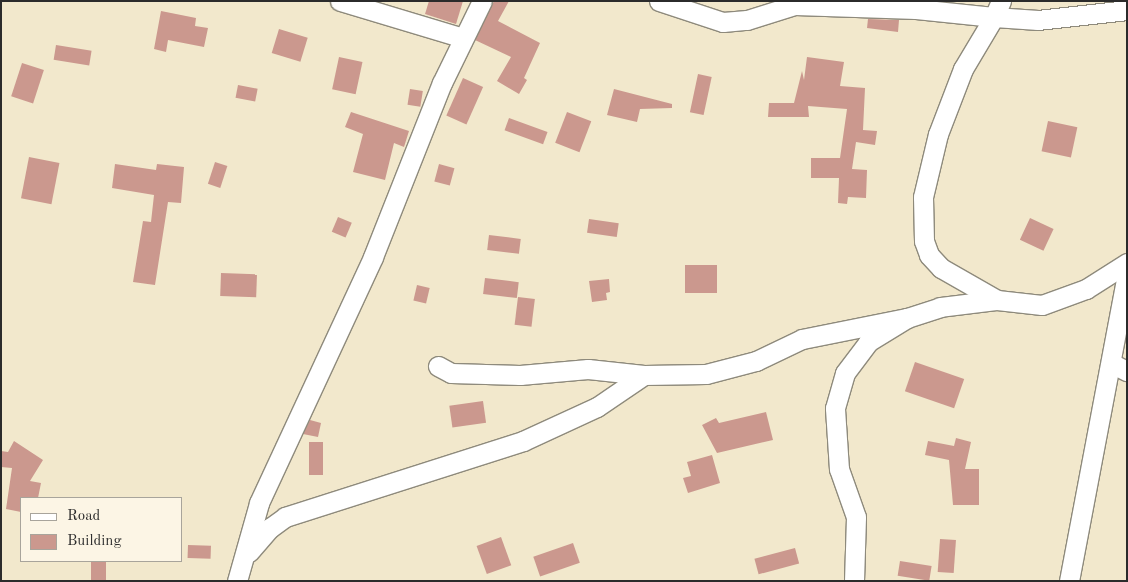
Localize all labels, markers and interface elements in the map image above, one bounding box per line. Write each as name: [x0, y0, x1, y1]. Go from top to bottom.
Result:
legend: [20, 497, 182, 562]
text: Road: [67, 509, 100, 524]
text: Building: [67, 534, 122, 549]

